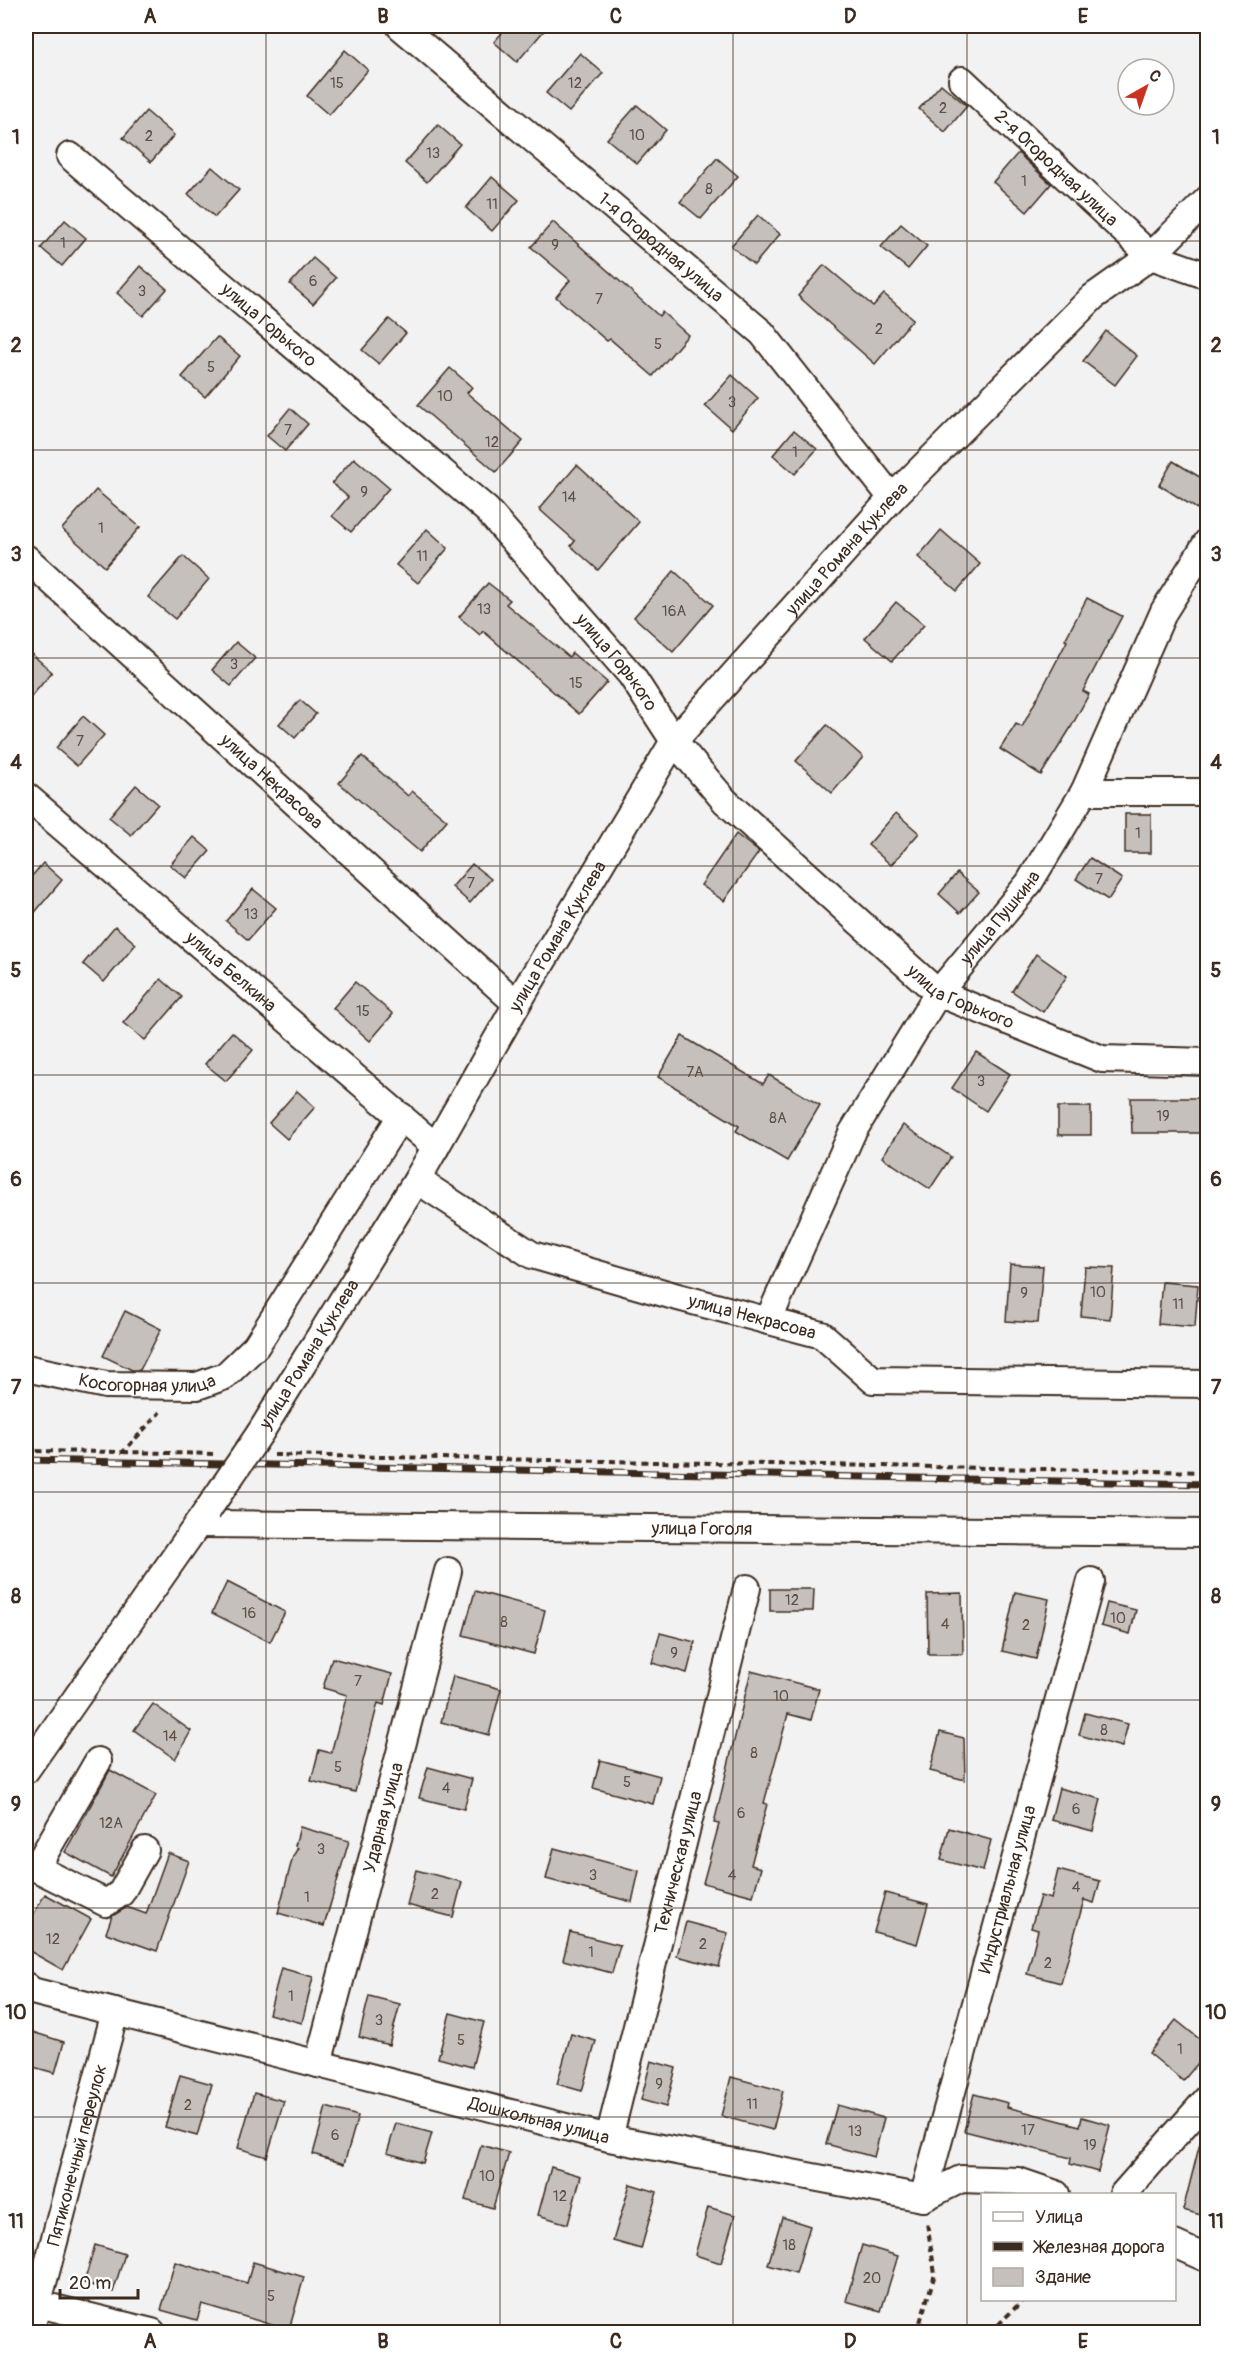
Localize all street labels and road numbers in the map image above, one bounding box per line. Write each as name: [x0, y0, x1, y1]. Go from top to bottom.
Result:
street label: 2-я Огородная улица: [990, 105, 1123, 231]
street label: 1-я Огородная улица: [593, 187, 728, 307]
street label: улица Горького: [216, 277, 322, 372]
street label: улица Романа Куклева: [780, 477, 913, 621]
street label: улица Горького: [570, 608, 663, 715]
street label: улица Некрасова: [215, 728, 328, 834]
street label: улица Романа Куклева: [503, 857, 611, 1017]
street label: улица Пушкина: [954, 866, 1045, 970]
street label: улица Белкина: [180, 926, 281, 1017]
street label: улица Горького: [902, 959, 1018, 1034]
street label: улица Романа Куклева: [253, 1275, 364, 1434]
street label: улица Некрасова: [685, 1289, 819, 1344]
street label: Косогорная улица: [77, 1368, 219, 1397]
street label: улица Гоголя: [650, 1517, 752, 1540]
street label: Ударная улица: [357, 1760, 409, 1875]
street label: Техническая улица: [649, 1789, 707, 1937]
street label: Индустриальная улица: [973, 1803, 1041, 1976]
street label: Пятиконечный переулок: [42, 2062, 112, 2248]
street label: Дошкольная улица: [465, 2091, 612, 2149]

